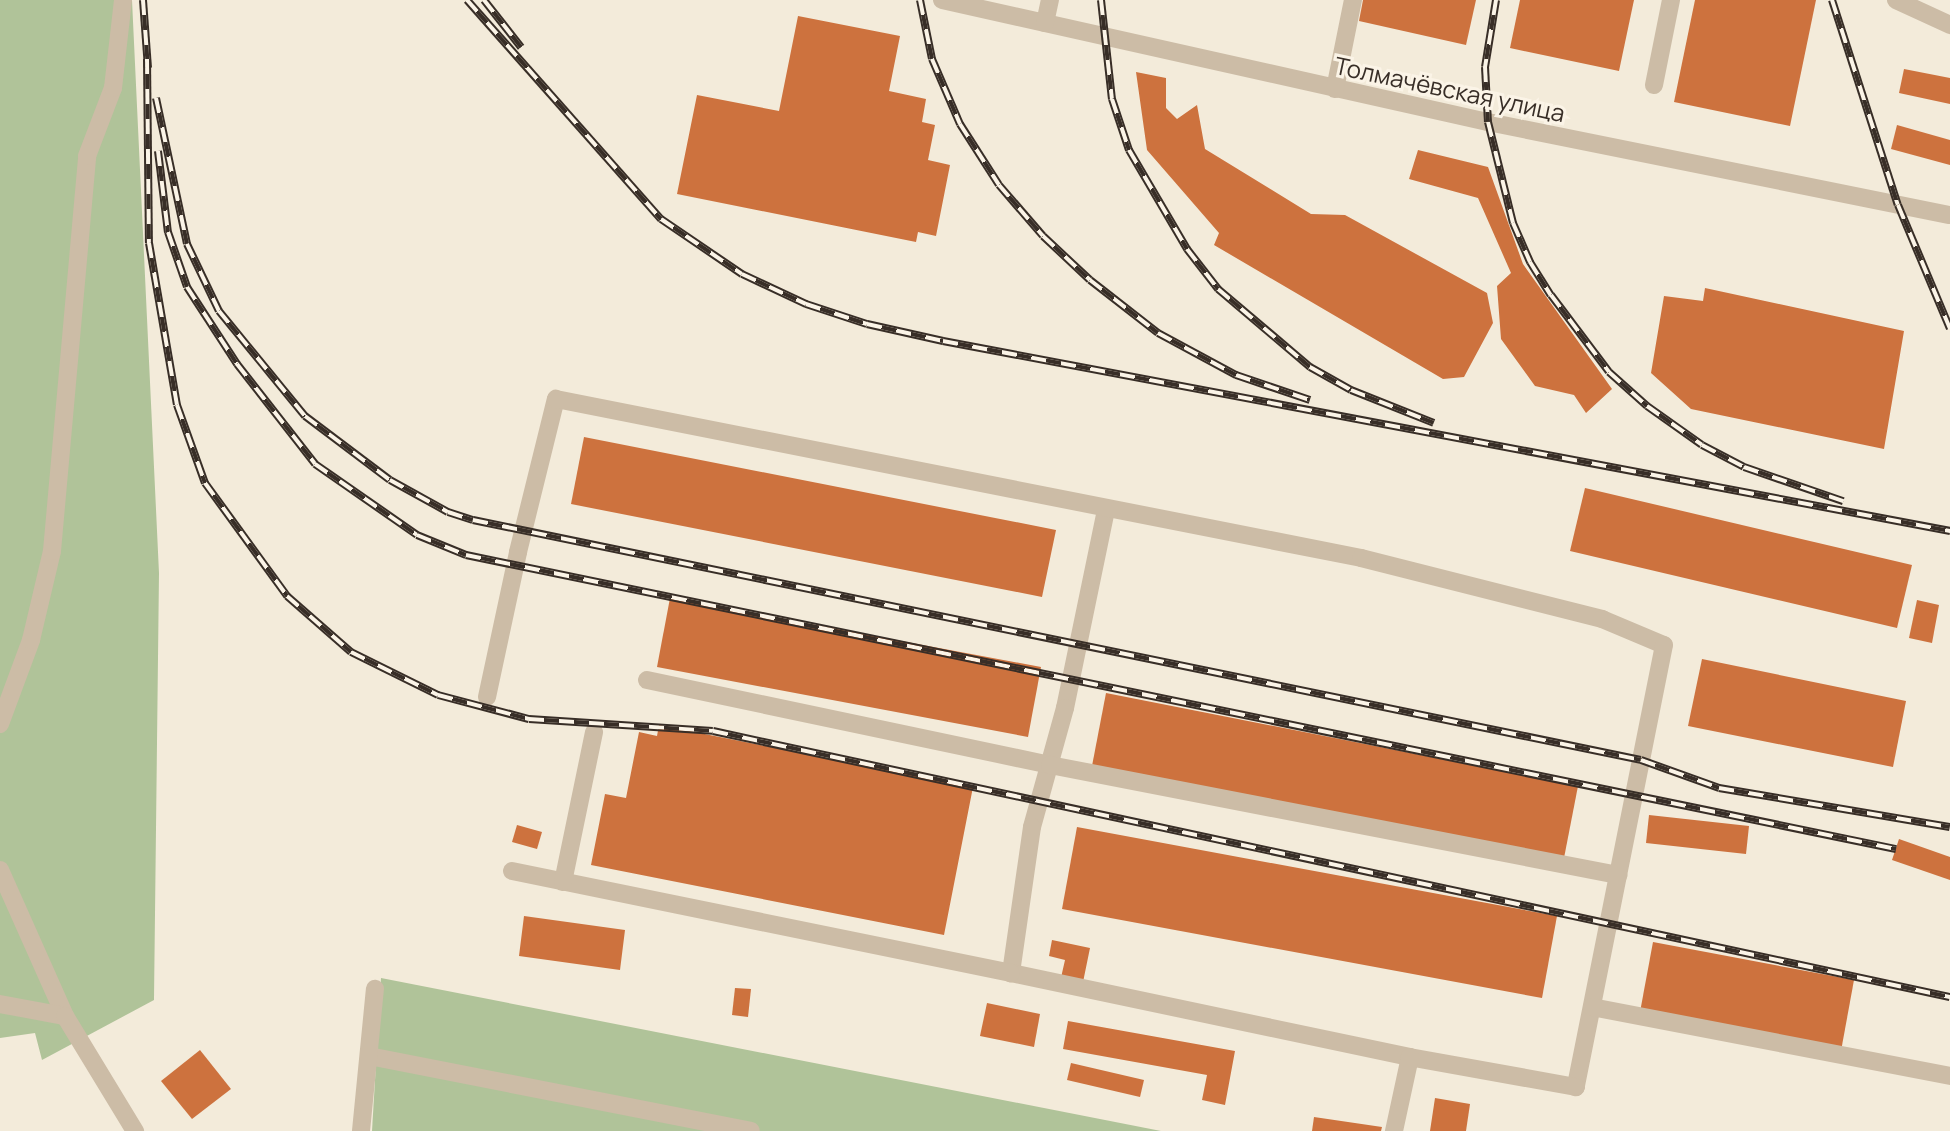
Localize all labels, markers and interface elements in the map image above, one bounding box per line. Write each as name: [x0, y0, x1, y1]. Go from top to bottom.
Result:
street label: Толмачёвская улица: [1332, 51, 1568, 127]

